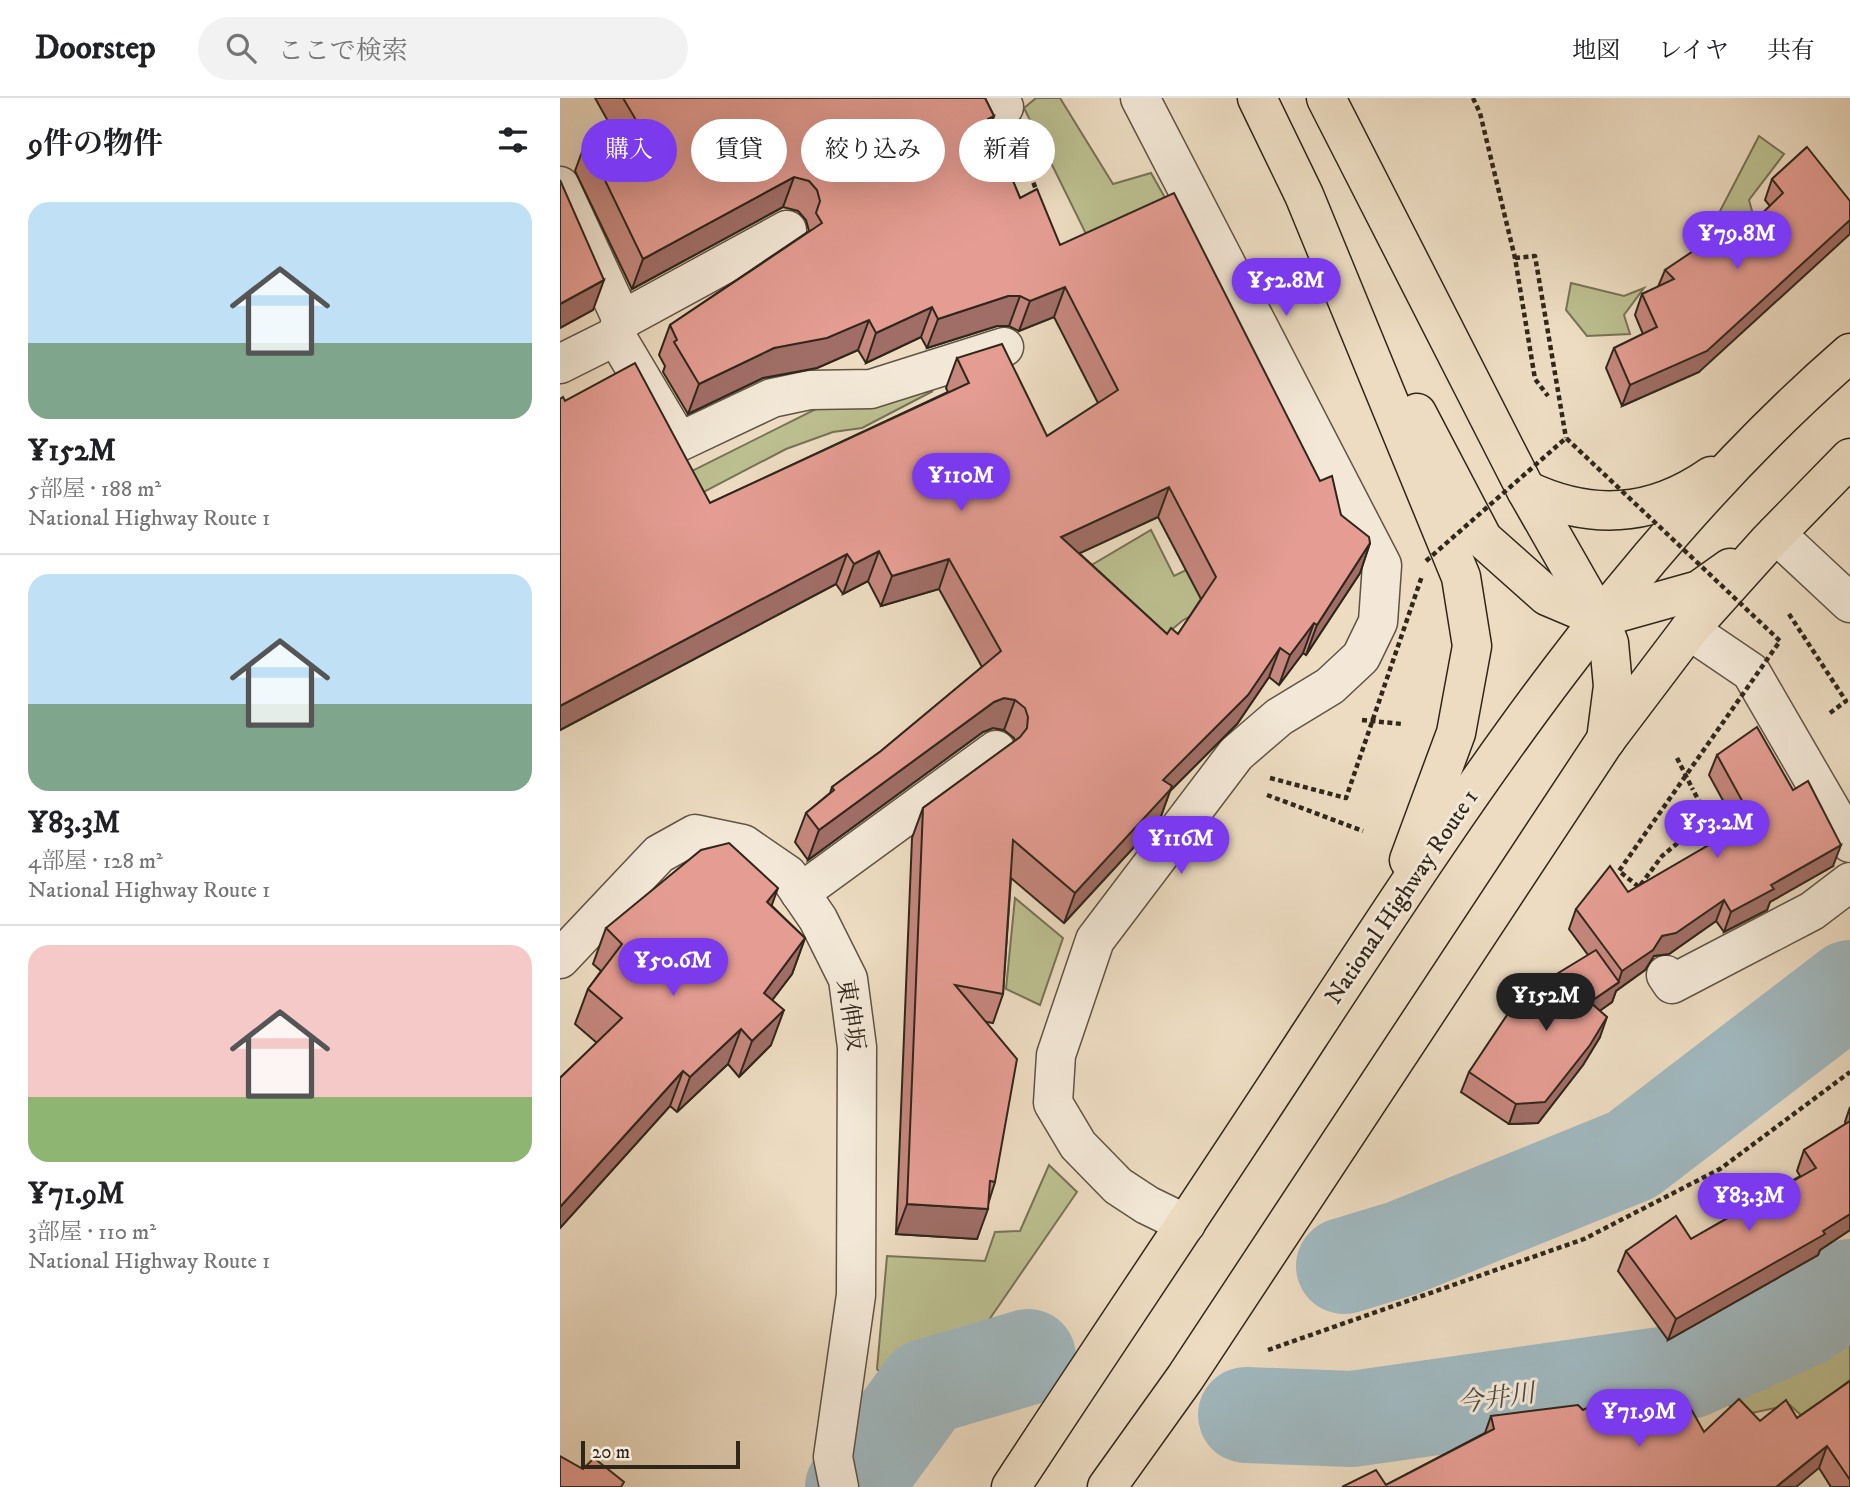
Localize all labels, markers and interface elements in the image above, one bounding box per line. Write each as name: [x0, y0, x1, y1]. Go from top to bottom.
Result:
search box: [198, 17, 688, 80]
text: Doorstep: [35, 28, 156, 69]
icon: search: [222, 29, 260, 67]
text: ここで検索: [278, 35, 408, 68]
text: 地図: [1572, 36, 1620, 66]
text: レイヤ: [1658, 36, 1729, 66]
text: 共有: [1767, 36, 1815, 66]
chip: 購入: [581, 119, 677, 182]
chip: 賃貸: [691, 119, 787, 182]
chip: 絞り込み: [801, 119, 945, 182]
chip: 新着: [959, 119, 1055, 182]
icon: filters: [494, 121, 532, 159]
text: 9件の物件: [28, 126, 163, 163]
pin: ¥79.8M: [1680, 212, 1794, 271]
text: ¥79.8M: [1698, 219, 1776, 248]
icon: home: [217, 248, 343, 374]
pin: ¥52.8M: [1229, 258, 1343, 318]
text: ¥52.8M: [1248, 266, 1324, 295]
text: ¥152M: [28, 433, 116, 470]
pin: ¥110M: [912, 454, 1010, 513]
text: ¥110M: [928, 461, 994, 490]
text: 5部屋 · 188 m²: [28, 475, 161, 504]
text: National Highway Route 1: [28, 504, 271, 533]
icon: home: [217, 620, 343, 746]
street label: National Highway Route 1: [1319, 784, 1485, 1010]
pin: ¥53.2M: [1660, 800, 1774, 860]
text: ¥83.3M: [28, 805, 120, 842]
text: ¥53.2M: [1680, 808, 1754, 837]
pin: ¥116M: [1132, 816, 1230, 876]
text: ¥116M: [1148, 824, 1214, 853]
text: 4部屋 · 128 m²: [28, 847, 163, 876]
text: National Highway Route 1: [28, 876, 271, 905]
pin: ¥50.6M: [616, 939, 730, 998]
text: ¥50.6M: [634, 946, 712, 975]
pin: ¥152M: [1497, 974, 1595, 1033]
street label: 東伸坂: [830, 977, 870, 1053]
text: ¥152M: [1512, 981, 1580, 1010]
icon: home: [217, 991, 343, 1117]
pin: ¥83.3M: [1692, 1174, 1806, 1233]
text: ¥71.9M: [28, 1176, 124, 1213]
text: ¥83.3M: [1714, 1181, 1784, 1210]
text: 3部屋 · 110 m²: [28, 1218, 156, 1247]
text: National Highway Route 1: [28, 1247, 271, 1276]
water label: 今井川: [1455, 1377, 1540, 1421]
pin: ¥71.9M: [1582, 1390, 1696, 1449]
text: ¥71.9M: [1602, 1397, 1676, 1426]
scale bar: [581, 1438, 740, 1470]
text: 20 m: [592, 1441, 630, 1464]

